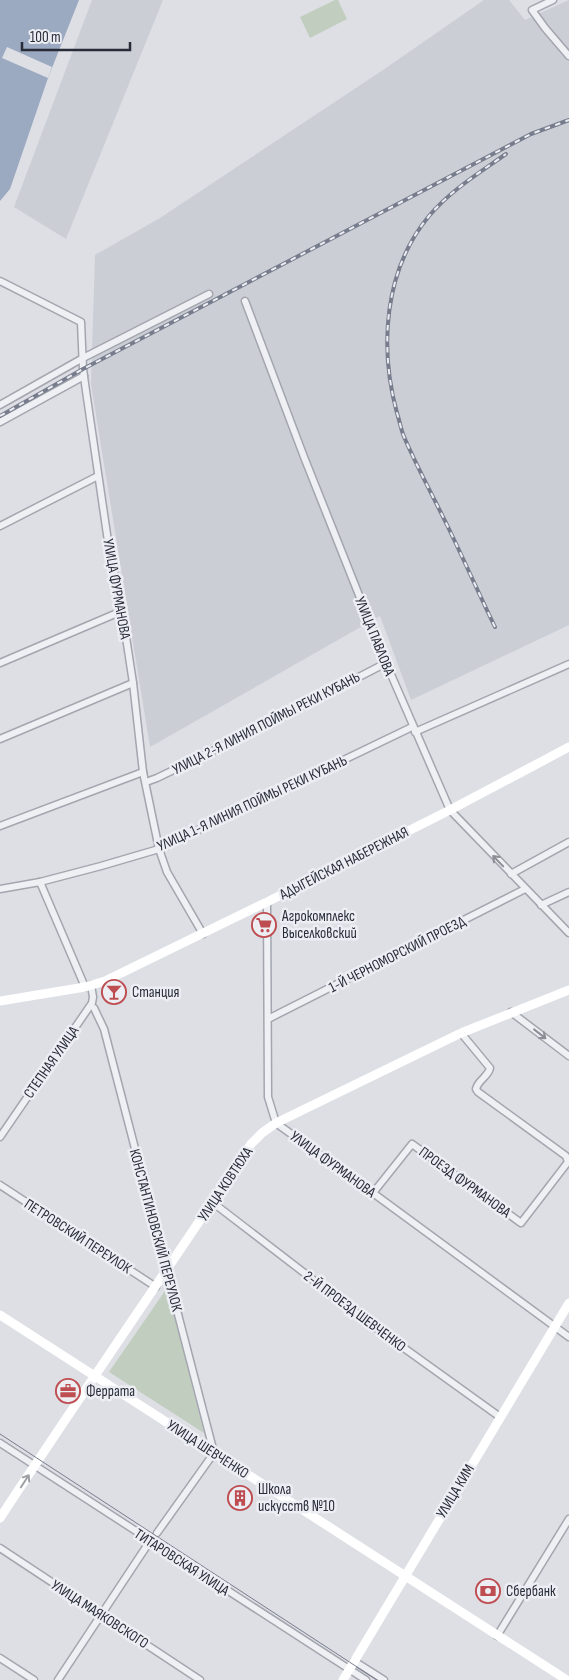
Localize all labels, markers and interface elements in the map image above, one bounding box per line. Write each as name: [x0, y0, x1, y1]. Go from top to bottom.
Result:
scale bar: [22, 20, 130, 52]
text: 100 m: [30, 28, 61, 47]
street label: УЛИЦА ФУРМАНОВА: [98, 537, 135, 641]
street label: УЛИЦА ПАВЛОВА: [350, 594, 399, 679]
street label: УЛИЦА 2-Я ЛИНИЯ ПОЙМЫ РЕКИ КУБАНЬ: [169, 667, 364, 779]
street label: УЛИЦА 1-Я ЛИНИЯ ПОЙМЫ РЕКИ КУБАНЬ: [154, 751, 351, 856]
street label: АДЫГЕЙСКАЯ НАБЕРЕЖНАЯ: [276, 823, 412, 905]
one-way arrow: [492, 855, 504, 867]
place label: Агрокомплекс Выселковский: [281, 907, 357, 943]
street label: 1-Й ЧЕРНОМОРСКИЙ ПРОЕЗД: [326, 911, 470, 997]
supermarket icon: Агрокомплекс Выселковский: [251, 912, 277, 938]
bar icon: Станция: [101, 979, 127, 1005]
place label: Станция: [132, 983, 180, 1002]
street label: СТЕПНАЯ УЛИЦА: [20, 1022, 84, 1102]
one-way arrow: [533, 1029, 546, 1040]
street label: УЛИЦА ФУРМАНОВА: [286, 1127, 380, 1202]
street label: УЛИЦА КОВТЮХА: [194, 1143, 257, 1225]
street label: ПРОЕЗД ФУРМАНОВА: [415, 1143, 515, 1222]
street label: КОНСТАНТИНОВСКИЙ ПЕРЕУЛОК: [125, 1147, 186, 1314]
street label: ПЕТРОВСКИЙ ПЕРЕУЛОК: [21, 1195, 135, 1278]
street label: 2-Й ПРОЕЗД ШЕВЧЕНКО: [300, 1267, 410, 1356]
office icon: Феррата: [55, 1378, 81, 1404]
place label: Феррата: [86, 1382, 135, 1401]
street label: УЛИЦА ШЕВЧЕНКО: [163, 1416, 252, 1483]
street label: УЛИЦА КИМ: [432, 1461, 479, 1522]
one-way arrow: [20, 1474, 30, 1488]
place label: Школа искусств №10: [258, 1480, 335, 1516]
building icon: Школа искусств №10: [227, 1485, 253, 1511]
street label: ТИТАРОВСКАЯ УЛИЦА: [131, 1525, 233, 1601]
street label: УЛИЦА МАЯКОВСКОГО: [47, 1576, 152, 1653]
bank icon: Сбербанк: [475, 1578, 501, 1604]
place label: Сбербанк: [506, 1582, 556, 1601]

